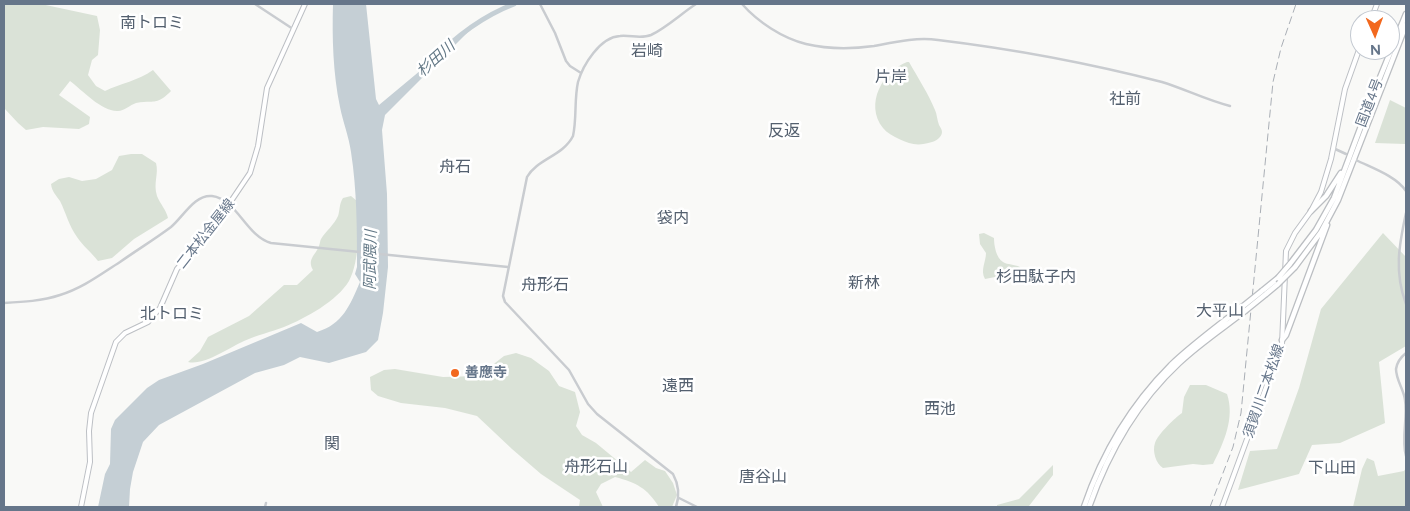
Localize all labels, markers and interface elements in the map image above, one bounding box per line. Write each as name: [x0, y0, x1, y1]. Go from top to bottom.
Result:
north arrow: [1350, 10, 1400, 60]
district label: 南トロミ: [120, 13, 184, 33]
water label: 杉田川: [413, 37, 459, 81]
district label: 岩崎: [631, 41, 663, 61]
text: N: [1370, 41, 1381, 58]
district label: 片岸: [875, 67, 907, 87]
street label: 国道4号: [1353, 76, 1387, 130]
district label: 社前: [1109, 89, 1141, 109]
district label: 反返: [768, 121, 800, 141]
district label: 舟石: [439, 157, 471, 177]
street label: 二本松金屋線: [174, 196, 238, 272]
district label: 袋内: [657, 208, 689, 228]
water label: 阿武隈川: [361, 230, 381, 290]
district label: 杉田駄子内: [996, 267, 1076, 287]
district label: 新林: [848, 273, 880, 293]
district label: 舟形石: [521, 275, 569, 295]
district label: 大平山: [1196, 301, 1244, 321]
district label: 北トロミ: [140, 304, 204, 324]
street label: 須賀川二本松線: [1240, 342, 1288, 440]
place label: 善應寺: [465, 365, 507, 381]
marker: 善應寺: [449, 367, 461, 379]
district label: 遠西: [662, 376, 694, 396]
district label: 西池: [924, 399, 956, 419]
district label: 関: [324, 434, 340, 454]
district label: 舟形石山: [564, 457, 628, 477]
district label: 下山田: [1308, 458, 1356, 478]
district label: 唐谷山: [739, 467, 787, 487]

